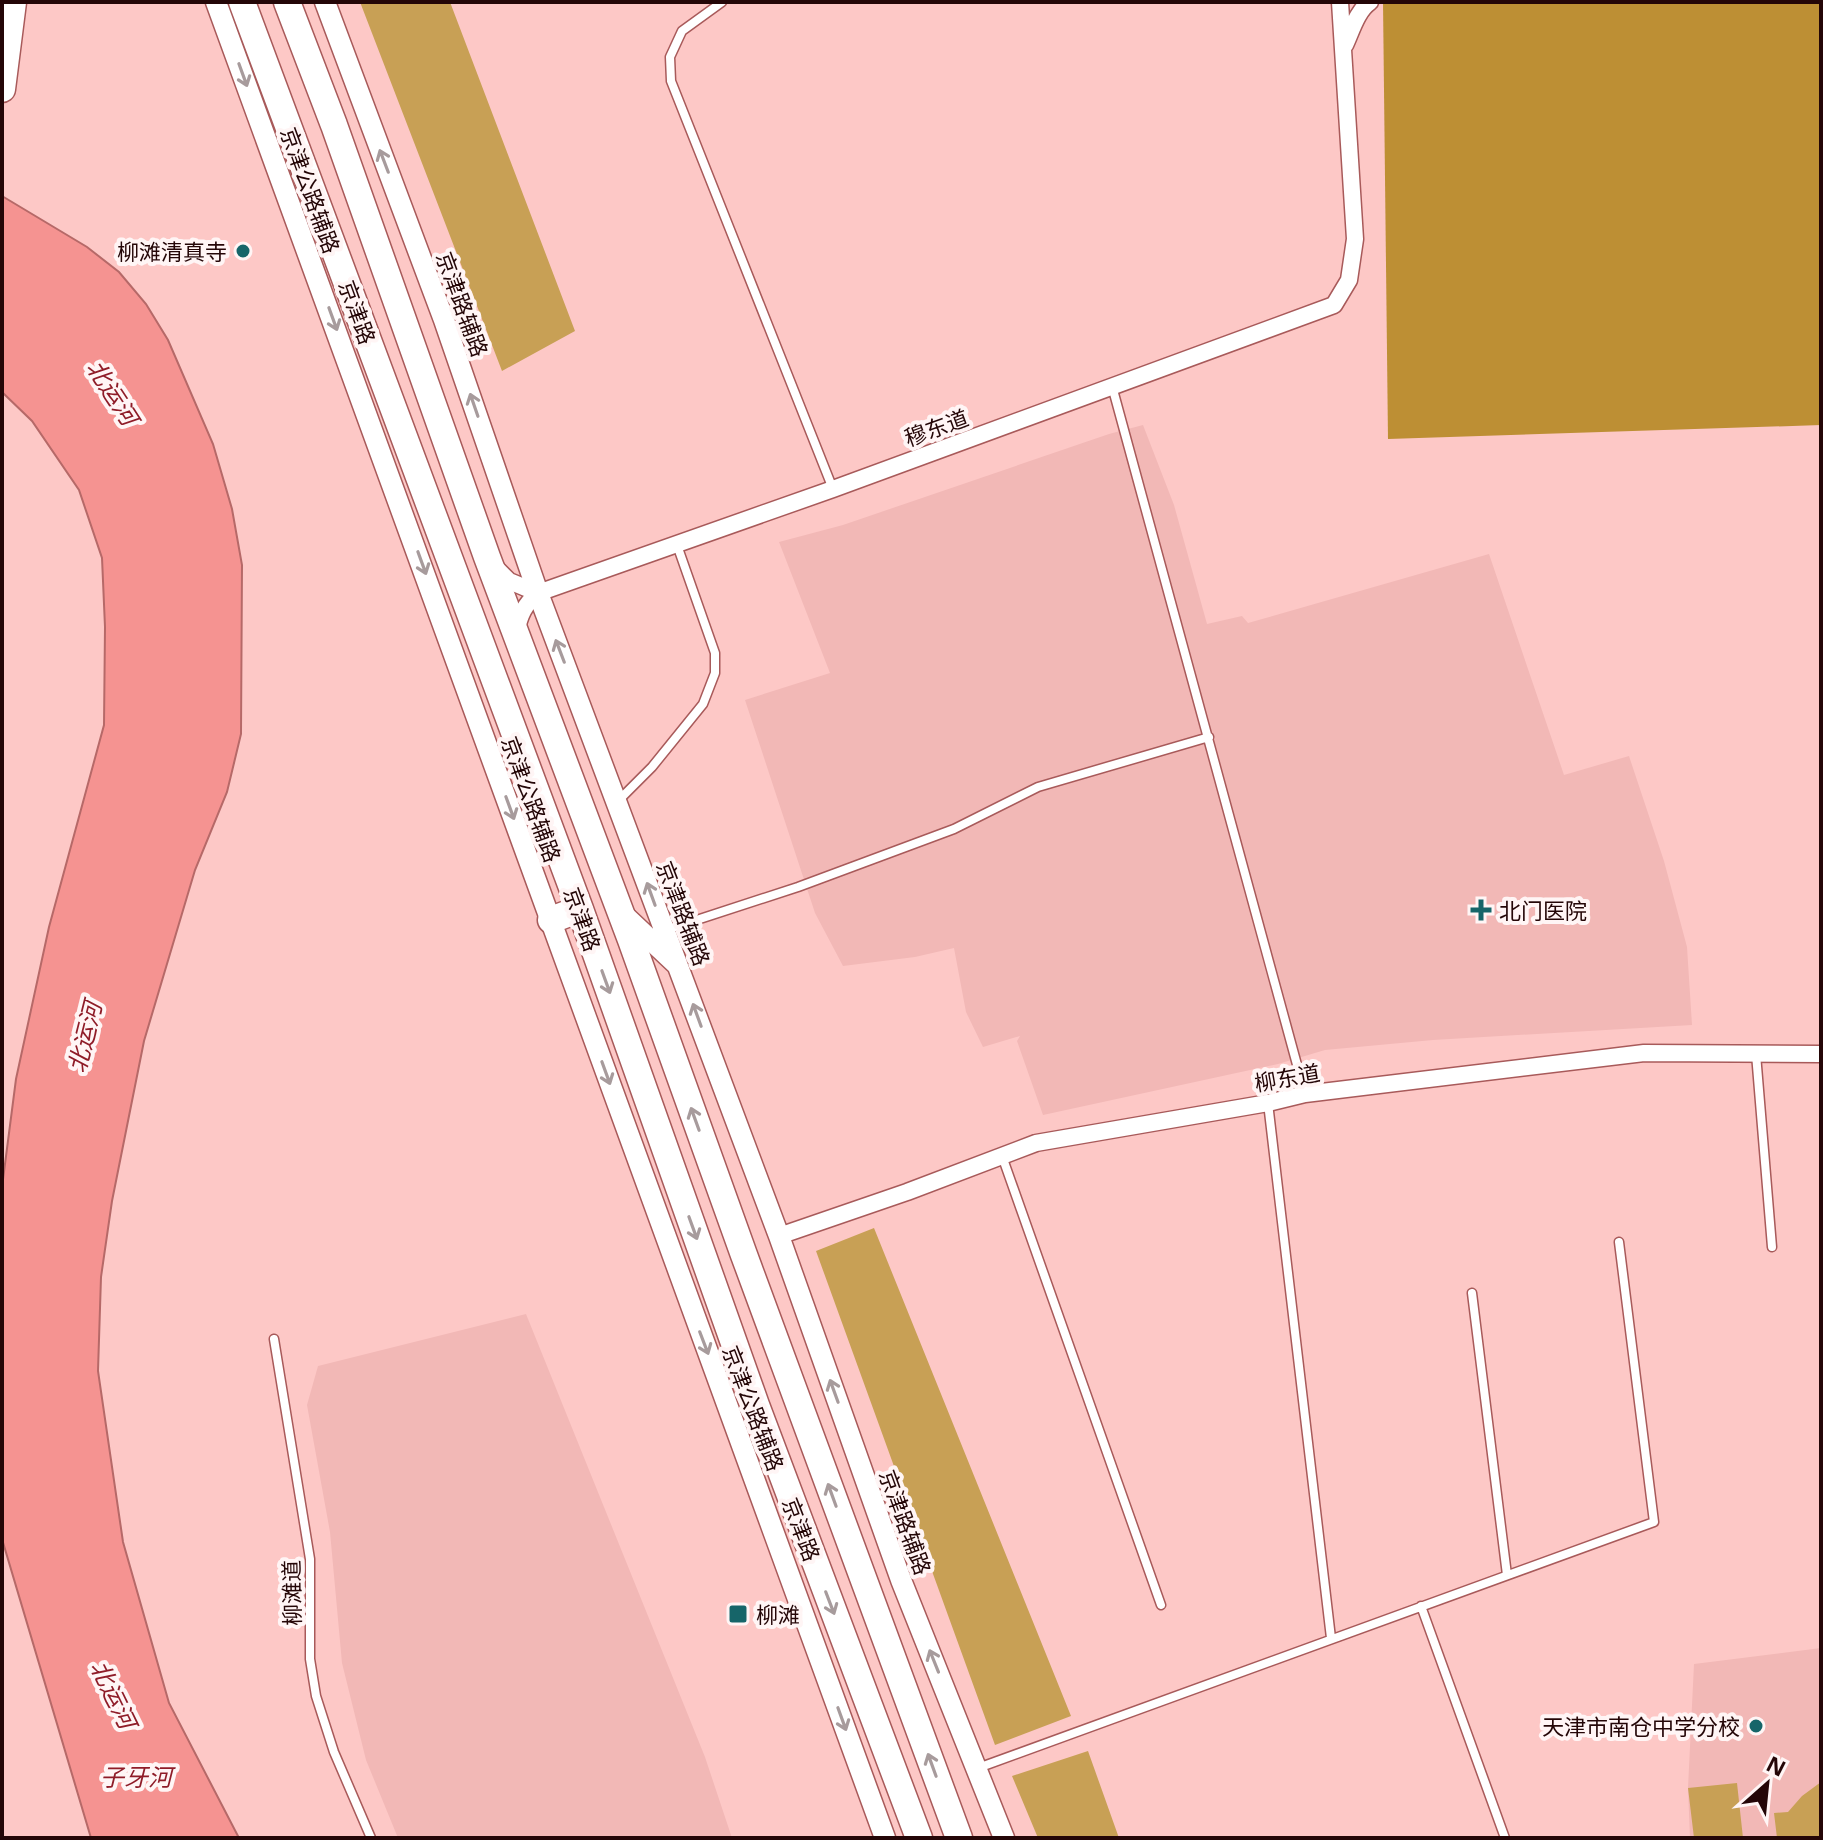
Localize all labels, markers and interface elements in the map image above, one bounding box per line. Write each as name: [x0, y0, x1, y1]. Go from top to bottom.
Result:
one-way arrow: [237, 62, 251, 87]
street label: 京津公路辅路: [274, 123, 348, 257]
one-way arrow: [376, 149, 390, 174]
place label: 柳滩清真寺: [117, 236, 227, 266]
marker: 柳滩清真寺: [234, 242, 252, 260]
street label: 京津路辅路: [430, 247, 496, 361]
street label: 京津路: [333, 276, 383, 348]
one-way arrow: [327, 306, 341, 331]
water label: 北运河: [80, 353, 149, 435]
one-way arrow: [465, 393, 480, 418]
street label: 穆东道: [900, 402, 972, 452]
one-way arrow: [416, 551, 430, 575]
one-way arrow: [552, 639, 566, 664]
street label: 京津公路辅路: [495, 732, 569, 866]
one-way arrow: [504, 795, 518, 820]
street label: 京津路辅路: [650, 856, 718, 970]
one-way arrow: [643, 882, 658, 907]
street label: 京津路: [558, 883, 608, 955]
place label: 北门医院: [1499, 895, 1587, 925]
marker: 北门医院: [1470, 899, 1492, 921]
one-way arrow: [599, 970, 614, 995]
water label: 北运河: [59, 994, 110, 1076]
one-way arrow: [689, 1004, 703, 1028]
street label: 柳东道: [1252, 1056, 1322, 1098]
one-way arrow: [599, 1060, 614, 1085]
one-way arrow: [687, 1107, 701, 1132]
one-way arrow: [686, 1215, 701, 1240]
one-way arrow: [698, 1330, 712, 1355]
street label: 京津公路辅路: [716, 1341, 792, 1475]
one-way arrow: [825, 1379, 840, 1404]
street label: 京津路辅路: [873, 1465, 939, 1579]
one-way arrow: [824, 1483, 839, 1508]
street label: 京津路: [776, 1493, 828, 1565]
street label: 柳滩道: [275, 1560, 307, 1626]
one-way arrow: [824, 1590, 838, 1615]
place label: 柳滩: [756, 1599, 800, 1629]
marker: 柳滩: [727, 1603, 749, 1625]
one-way arrow: [926, 1649, 940, 1674]
water label: 北运河: [83, 1654, 146, 1737]
one-way arrow: [836, 1706, 851, 1731]
place label: 天津市南仓中学分校: [1542, 1711, 1740, 1741]
marker: 天津市南仓中学分校: [1747, 1717, 1765, 1735]
north arrow: [1727, 1744, 1807, 1824]
text: N: [1762, 1748, 1791, 1783]
one-way arrow: [924, 1753, 938, 1778]
water label: 子牙河: [100, 1760, 176, 1793]

